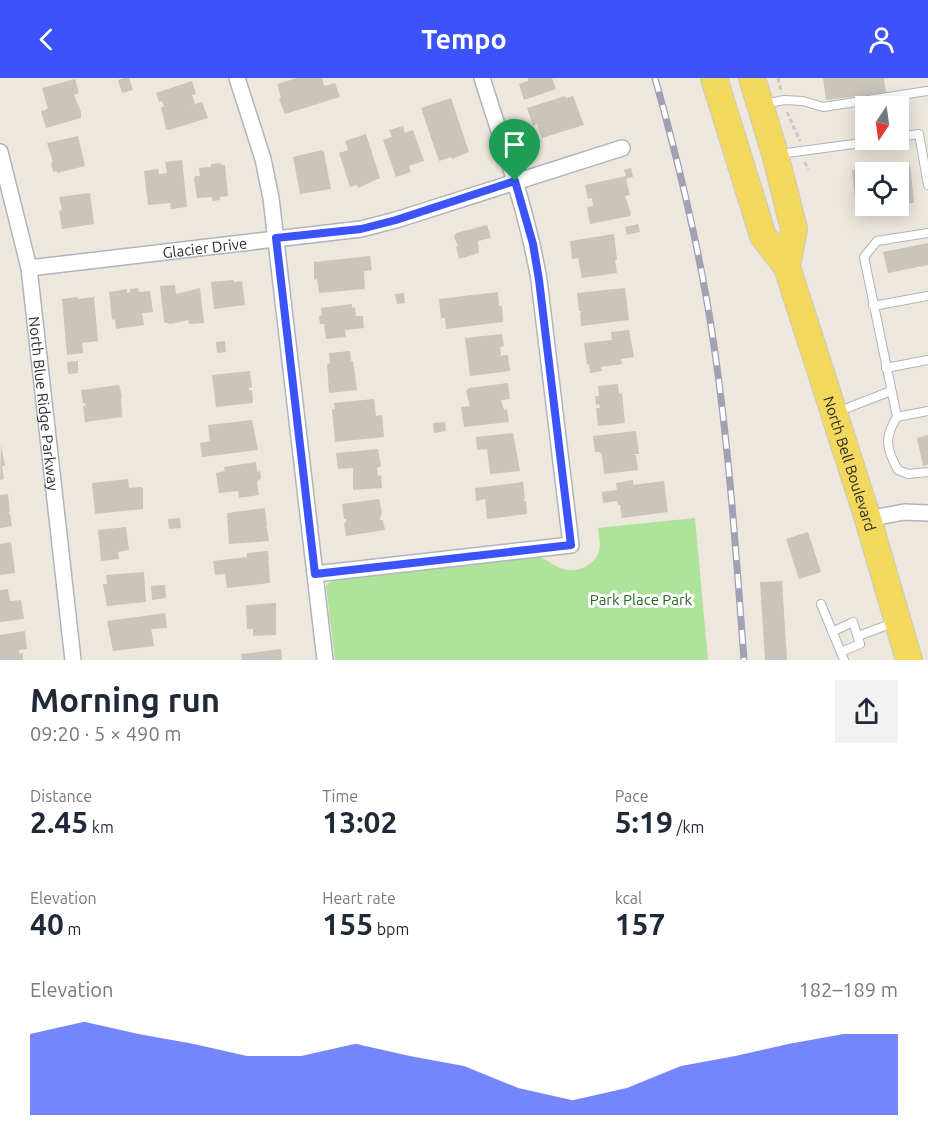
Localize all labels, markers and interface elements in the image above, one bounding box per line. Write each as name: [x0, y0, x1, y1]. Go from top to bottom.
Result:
icon: back: [30, 23, 63, 56]
icon: person: [865, 23, 898, 56]
text: Tempo: [421, 24, 507, 54]
north arrow: [855, 96, 909, 150]
map controls: [855, 96, 909, 216]
pin: [489, 119, 540, 181]
icon: arrive: [498, 128, 531, 161]
button: locate: [855, 162, 909, 216]
street label: Glacier Drive: [162, 234, 248, 261]
street label: North Blue Ridge Parkway: [26, 315, 62, 492]
street label: North Bell Boulevard: [821, 394, 880, 533]
park label: Park Place Park: [590, 591, 693, 608]
button: share: [835, 680, 898, 743]
text: Morning run: [30, 681, 220, 718]
text: 09:20 · 5 × 490 m: [30, 722, 182, 745]
text: Distance: [30, 787, 92, 805]
text: Time: [322, 787, 358, 805]
text: Pace: [615, 787, 649, 805]
text: 2.45: [30, 805, 88, 839]
text: 13:02: [322, 805, 397, 839]
text: 5:19: [615, 805, 673, 839]
text: km: [88, 818, 114, 836]
text: /km: [673, 818, 704, 836]
text: Elevation: [30, 889, 97, 907]
text: Heart rate: [322, 889, 396, 907]
text: kcal: [615, 889, 642, 907]
text: 40: [30, 907, 64, 941]
text: 155: [322, 907, 373, 941]
text: 157: [615, 907, 665, 941]
text: m: [64, 920, 81, 938]
text: bpm: [373, 920, 409, 938]
text: Elevation: [30, 978, 113, 1001]
text: 182–189 m: [799, 978, 898, 1001]

